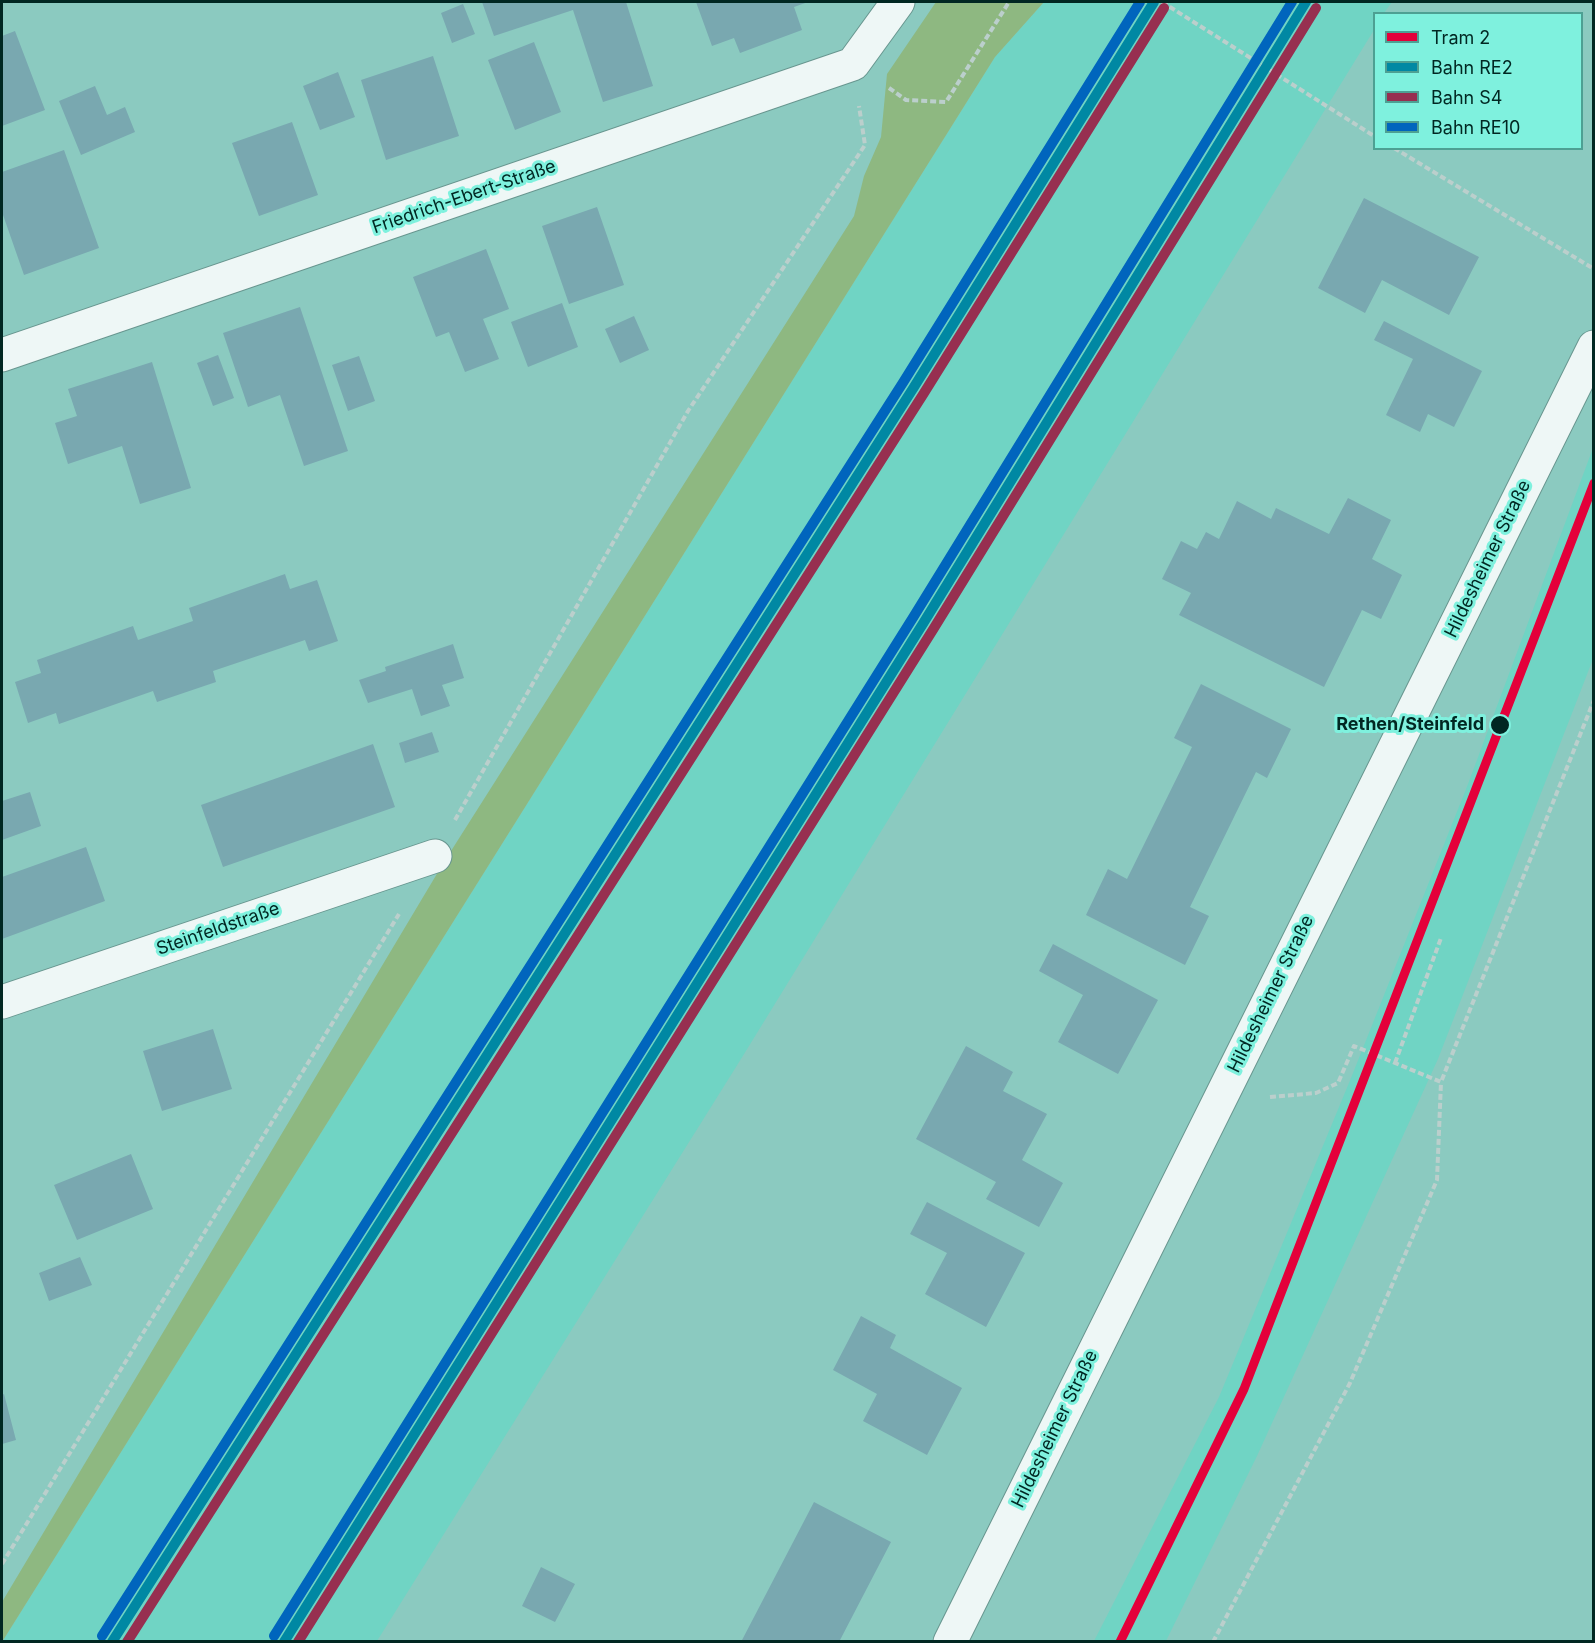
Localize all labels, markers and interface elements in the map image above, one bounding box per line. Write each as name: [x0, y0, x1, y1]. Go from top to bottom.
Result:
legend: [1373, 12, 1583, 150]
text: Tram 2: [1431, 27, 1490, 48]
text: Bahn RE2: [1431, 57, 1513, 78]
text: Bahn S4: [1431, 87, 1502, 108]
text: Bahn RE10: [1431, 117, 1520, 138]
street label: Friedrich-Ebert-Straße: [369, 155, 559, 239]
street label: Hildesheimer Straße: [1440, 477, 1536, 641]
place label: Rethen/Steinfeld: [1336, 714, 1484, 736]
marker: Rethen/Steinfeld: [1489, 714, 1511, 736]
street label: Steinfeldstraße: [154, 898, 282, 960]
street label: Hildesheimer Straße: [1223, 912, 1319, 1076]
street label: Hildesheimer Straße: [1007, 1347, 1103, 1511]

